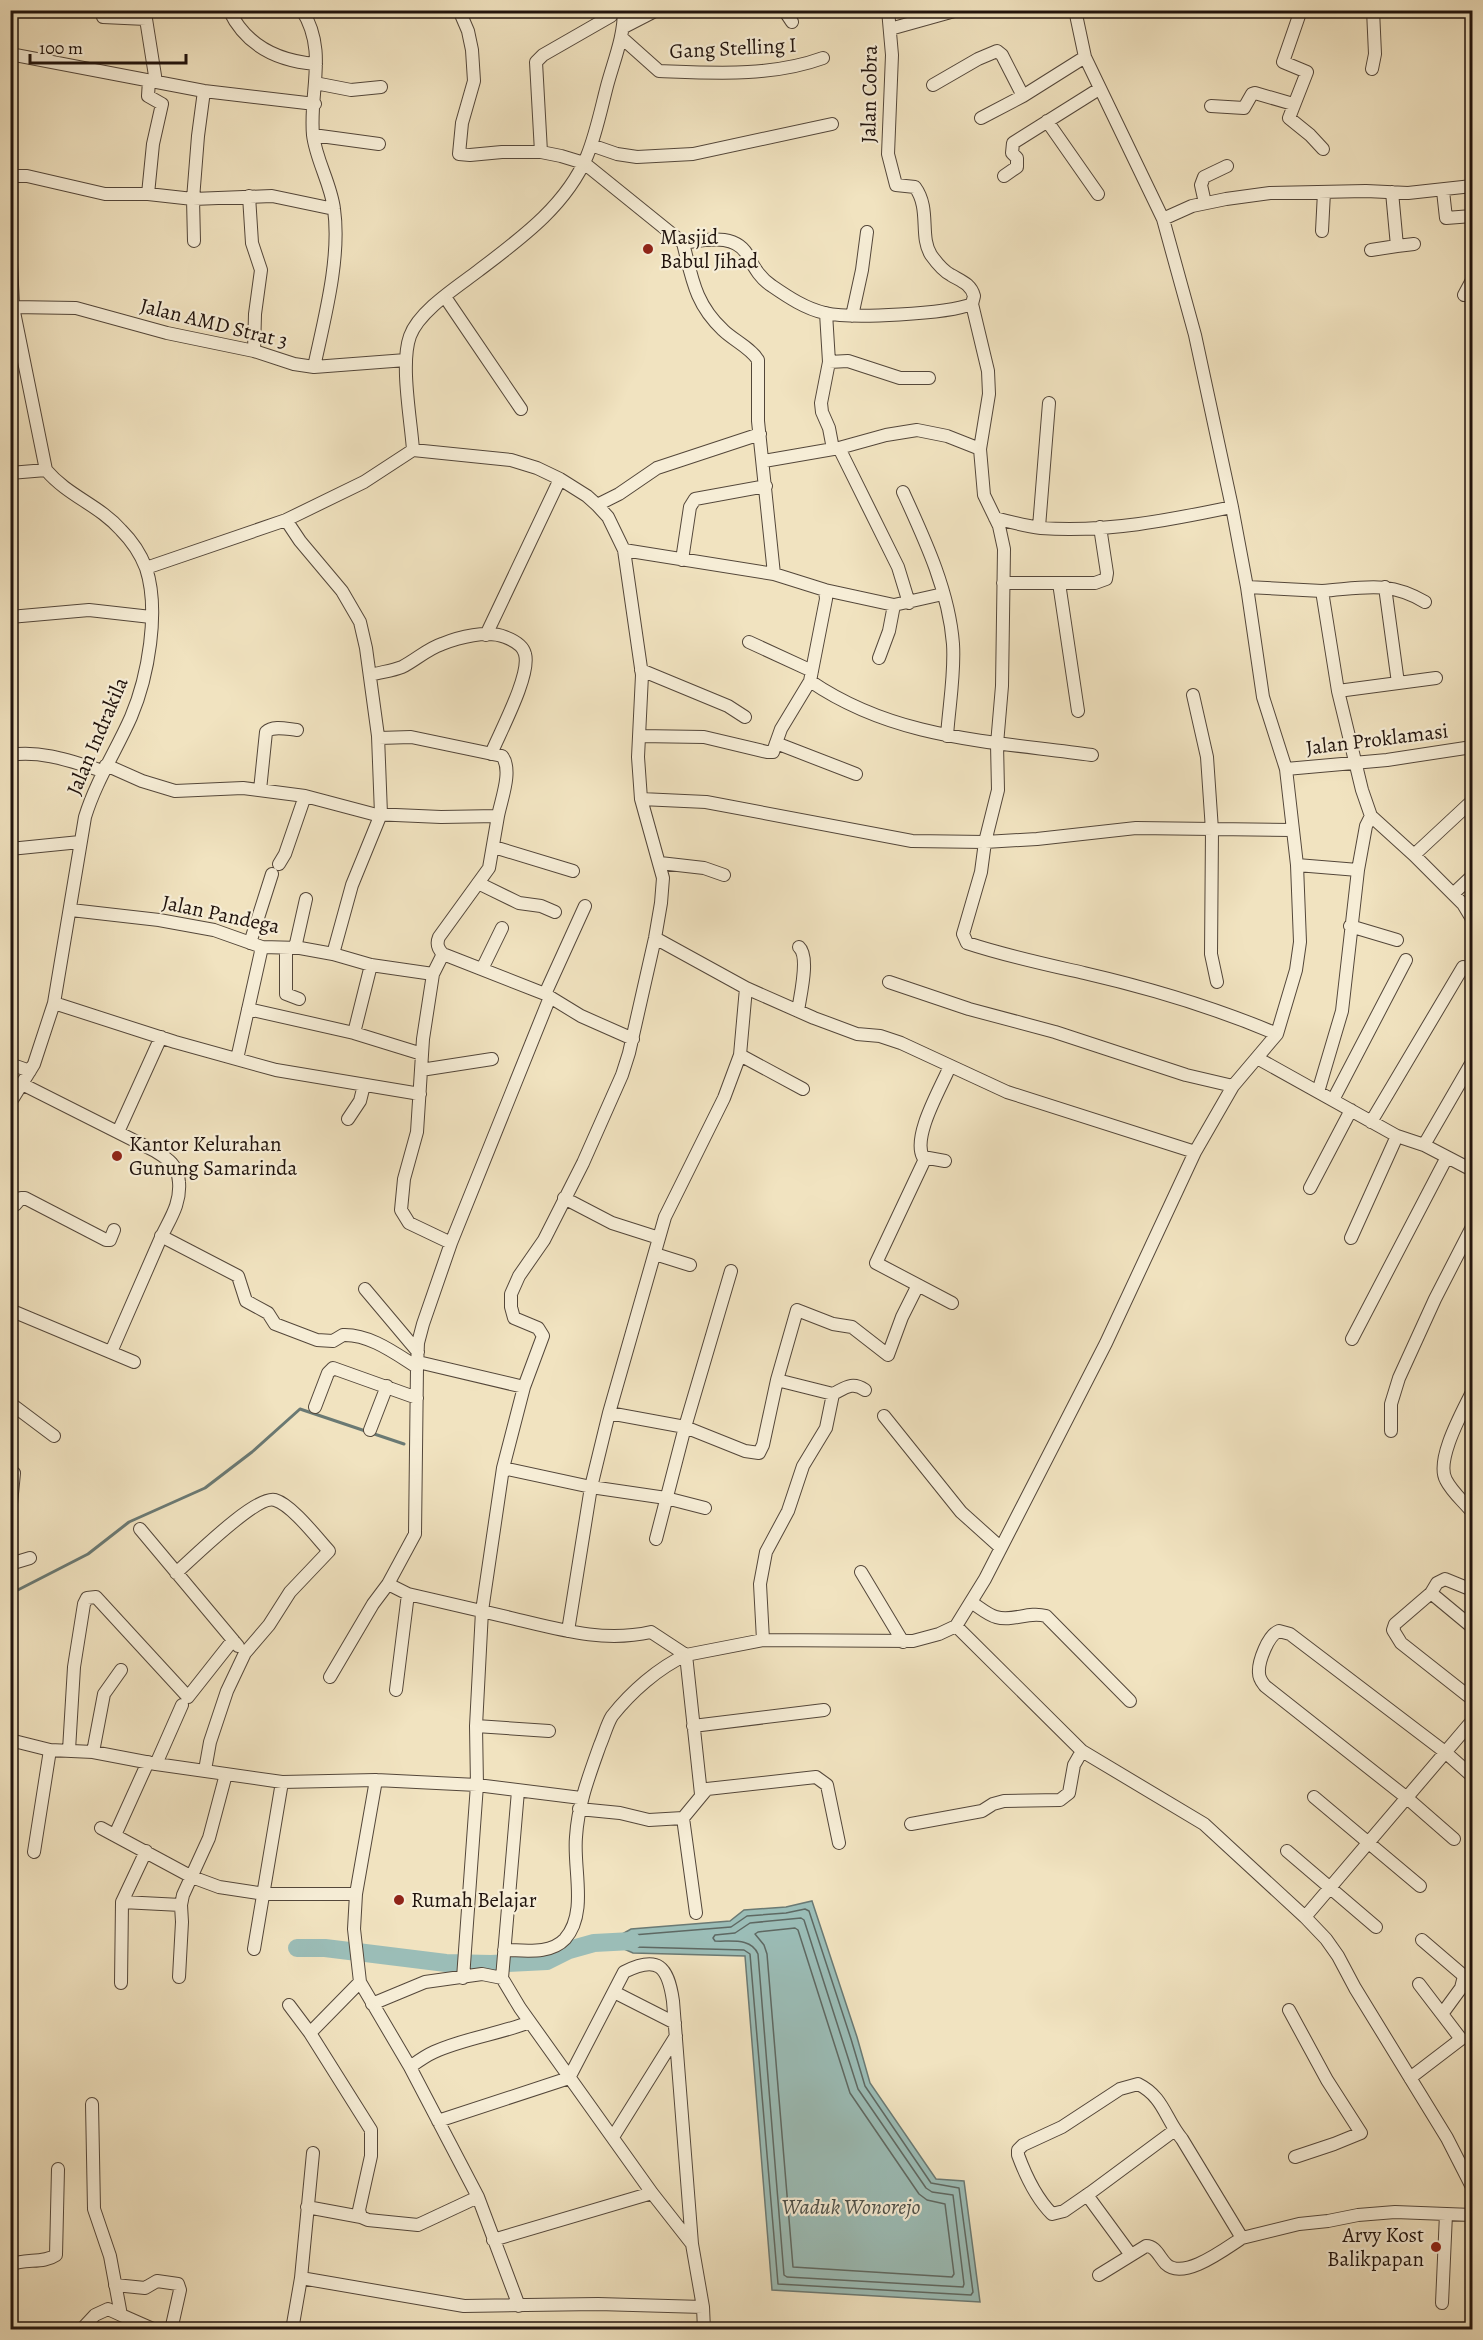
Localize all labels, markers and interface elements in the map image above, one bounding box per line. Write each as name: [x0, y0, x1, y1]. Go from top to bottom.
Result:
scale bar: [30, 27, 186, 65]
street label: Gang Stelling I: [669, 31, 797, 65]
text: 100 m: [39, 36, 83, 60]
street label: Jalan Cobra: [854, 45, 884, 143]
place label: Masjid Babul Jihad: [660, 223, 759, 275]
marker: Masjid Babul Jihad: [641, 242, 655, 256]
street label: Jalan AMD Strat 3: [137, 291, 291, 355]
street label: Jalan Indrakila: [60, 673, 135, 799]
street label: Jalan Proklamasi: [1304, 716, 1450, 762]
street label: Jalan Pandega: [160, 888, 283, 940]
place label: Kantor Kelurahan Gunung Samarinda: [129, 1130, 298, 1182]
marker: Kantor Kelurahan Gunung Samarinda: [110, 1149, 124, 1163]
place label: Rumah Belajar: [411, 1886, 537, 1914]
marker: Rumah Belajar: [392, 1893, 406, 1907]
water label: Waduk Wonorejo: [782, 2192, 921, 2222]
place label: Arvy Kost Balikpapan: [1327, 2221, 1424, 2273]
marker: Arvy Kost Balikpapan: [1429, 2240, 1443, 2254]

